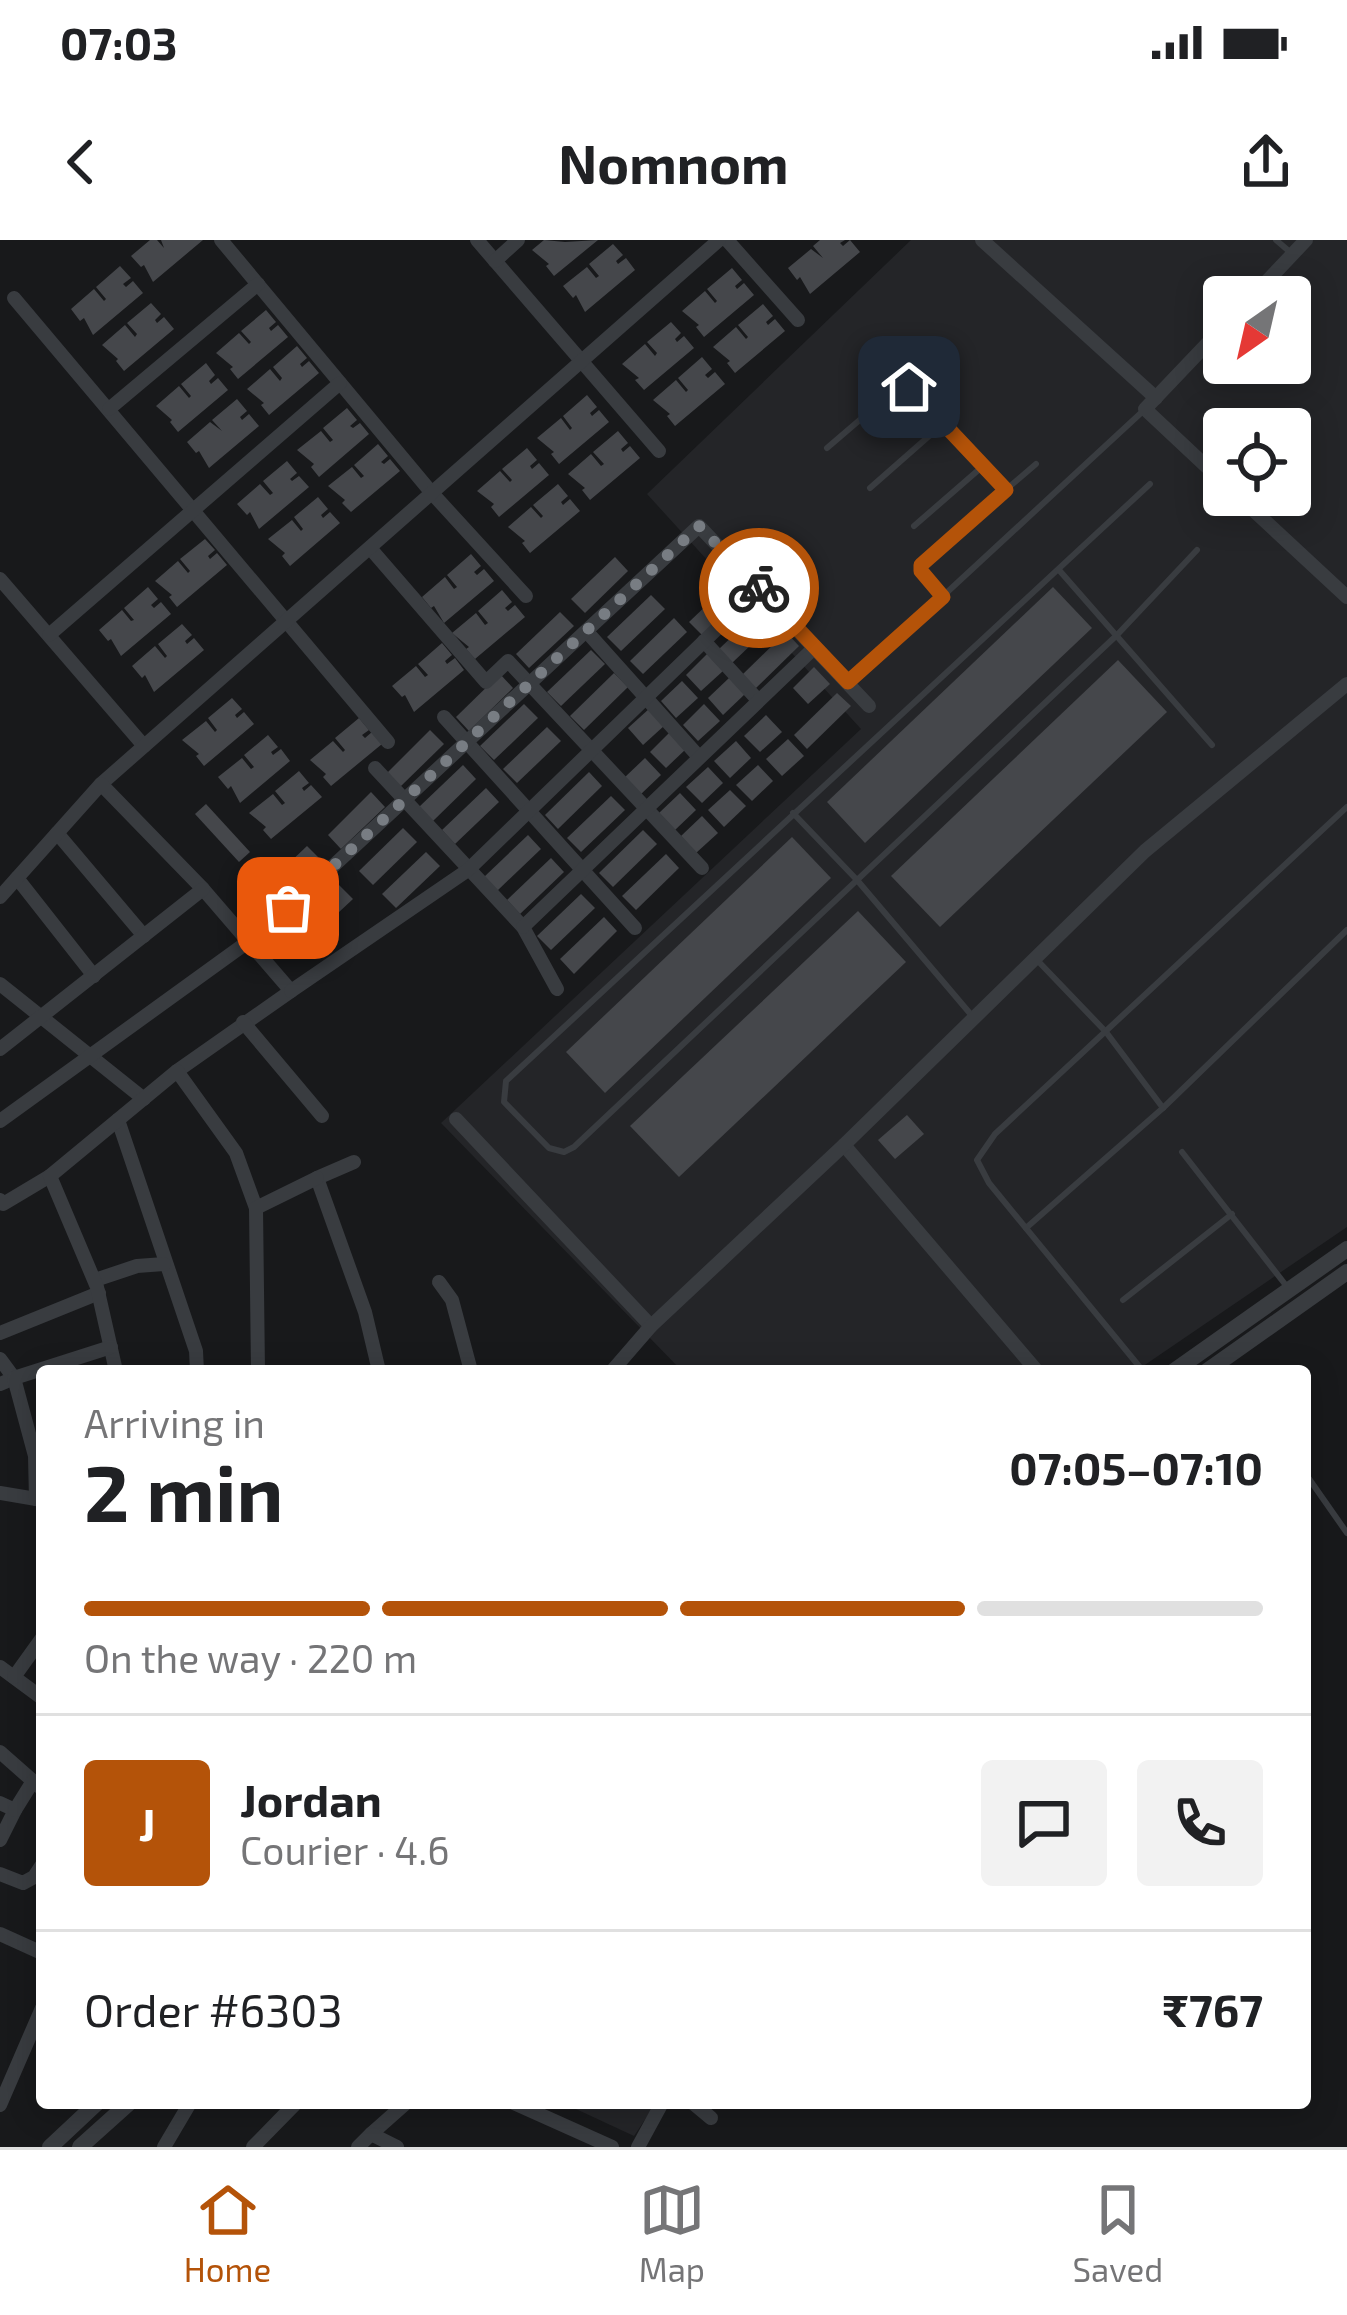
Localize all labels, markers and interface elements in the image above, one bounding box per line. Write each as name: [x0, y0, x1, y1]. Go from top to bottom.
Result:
text: 07:03: [60, 15, 178, 69]
icon: back: [48, 129, 114, 195]
icon: share: [1233, 129, 1299, 195]
text: Nomnom: [558, 130, 789, 195]
north arrow: [1203, 276, 1311, 384]
map controls: [1203, 276, 1311, 516]
pin: [858, 336, 960, 438]
icon: home: [876, 354, 942, 420]
button: locate: [1203, 408, 1311, 516]
courier: [699, 528, 819, 648]
icon: bike: [726, 555, 792, 621]
pin: [237, 857, 339, 959]
icon: bag: [255, 875, 321, 941]
text: Arriving in: [84, 1399, 265, 1446]
text: 07:05–07:10: [1009, 1440, 1263, 1494]
text: 2 min: [84, 1444, 283, 1538]
text: On the way · 220 m: [84, 1634, 417, 1681]
button: chat: [981, 1760, 1107, 1886]
button: phone: [1137, 1760, 1263, 1886]
text: Jordan: [240, 1772, 382, 1826]
text: J: [139, 1796, 155, 1850]
text: Courier · 4.6: [240, 1826, 450, 1873]
text: Order #6303: [84, 1982, 342, 2036]
text: ₹767: [1162, 1982, 1263, 2036]
tab: Home: [184, 2177, 271, 2289]
tab: Map: [639, 2177, 705, 2289]
tab: Saved: [1073, 2177, 1163, 2289]

